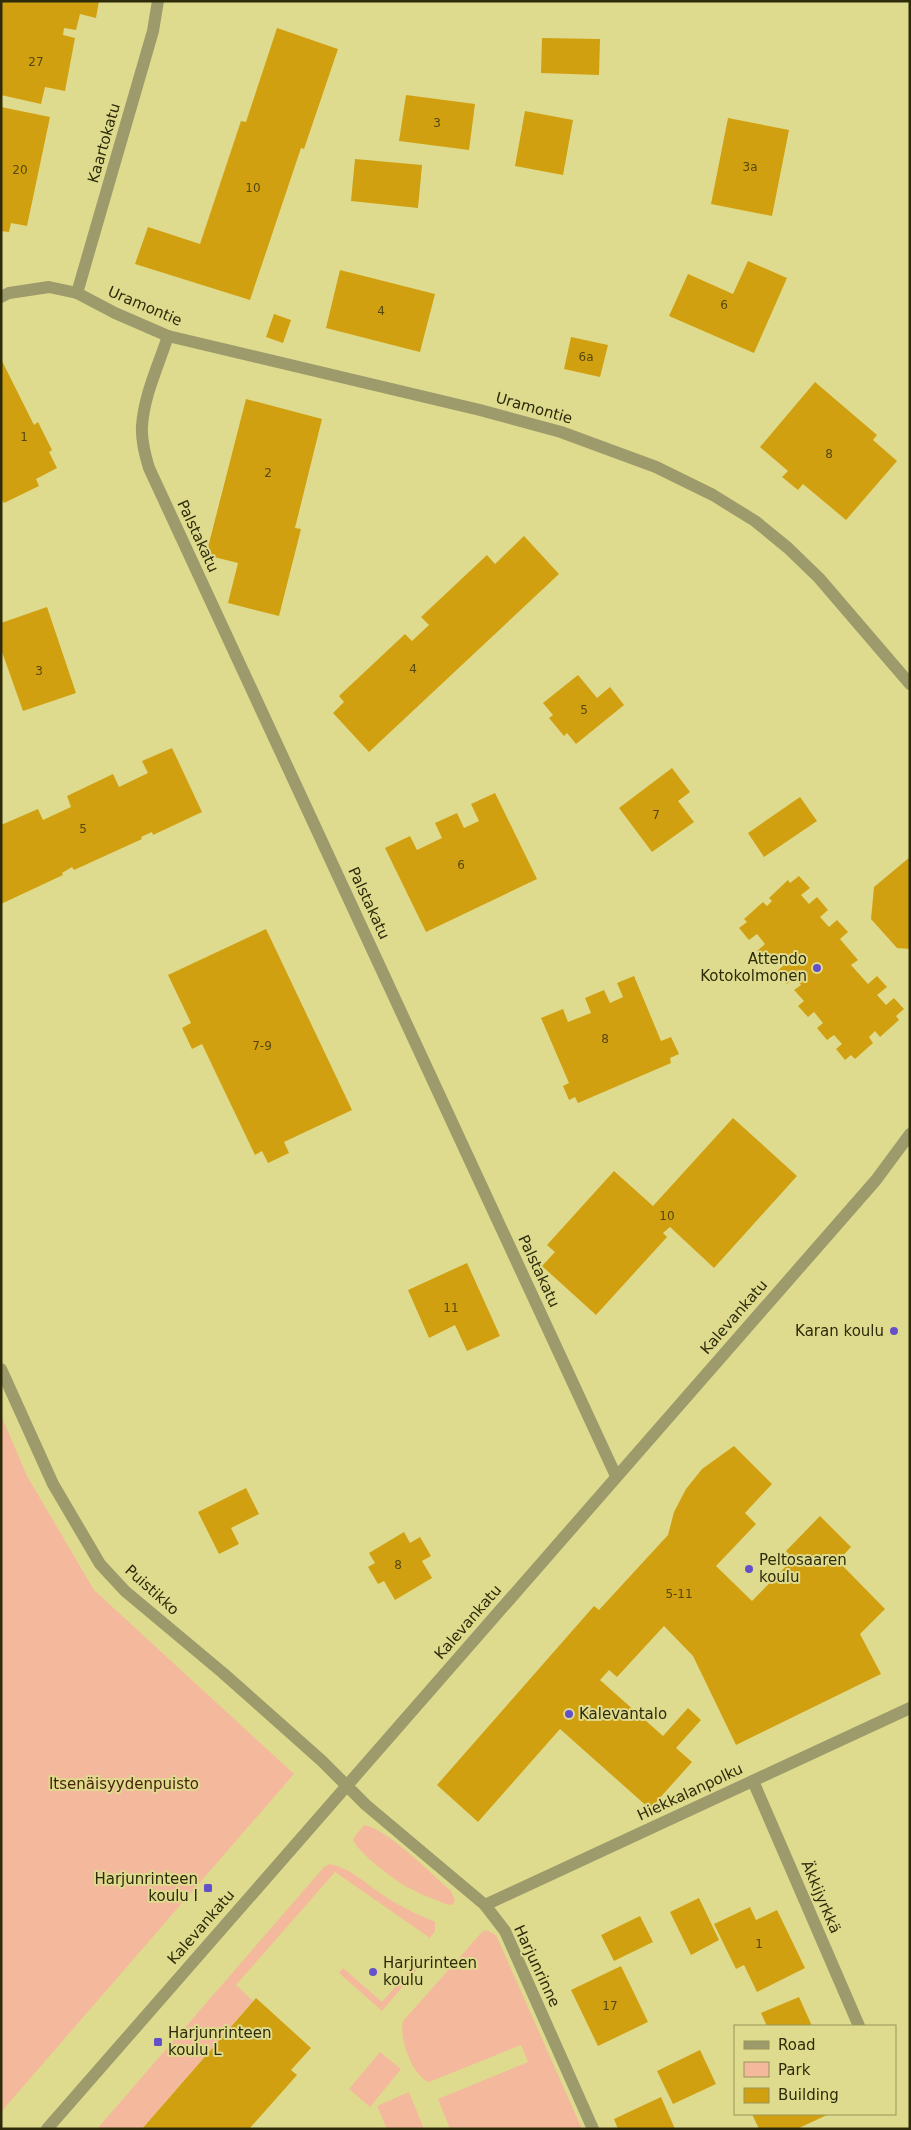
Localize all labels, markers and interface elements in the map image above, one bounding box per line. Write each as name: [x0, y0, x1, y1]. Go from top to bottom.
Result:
house number: 27: [28, 55, 44, 69]
street label: Kaartokatu: [84, 101, 124, 185]
house number: 3: [433, 116, 441, 130]
house number: 3a: [743, 160, 758, 174]
house number: 20: [12, 163, 28, 177]
house number: 10: [245, 181, 261, 195]
street label: Uramontie: [105, 282, 185, 330]
house number: 6: [720, 298, 728, 312]
house number: 4: [377, 304, 385, 318]
house number: 6a: [579, 350, 594, 364]
street label: Uramontie: [494, 388, 574, 428]
house number: 1: [20, 430, 28, 444]
house number: 8: [825, 447, 833, 461]
house number: 2: [264, 466, 272, 480]
street label: Palstakatu: [173, 497, 223, 575]
house number: 4: [409, 662, 417, 676]
house number: 3: [35, 664, 43, 678]
house number: 5: [580, 703, 588, 717]
house number: 7: [652, 808, 660, 822]
house number: 5: [79, 822, 87, 836]
house number: 6: [457, 858, 465, 872]
street label: Palstakatu: [344, 864, 394, 942]
place label: Attendo Kotokolmonen: [700, 950, 807, 985]
marker: Attendo Kotokolmonen: [811, 962, 823, 974]
house number: 8: [601, 1032, 609, 1046]
house number: 7-9: [252, 1039, 272, 1053]
house number: 10: [659, 1209, 675, 1223]
street label: Palstakatu: [514, 1232, 564, 1310]
street label: Kalevankatu: [697, 1276, 771, 1358]
house number: 11: [443, 1301, 459, 1315]
place label: Karan koulu: [795, 1322, 884, 1340]
marker: Karan koulu: [888, 1325, 900, 1337]
place label: Peltosaaren koulu: [759, 1551, 847, 1586]
house number: 8: [394, 1558, 402, 1572]
street label: Puistikko: [121, 1561, 183, 1619]
marker: Peltosaaren koulu: [743, 1563, 755, 1575]
street label: Kalevankatu: [431, 1581, 505, 1663]
house number: 5-11: [665, 1587, 693, 1601]
place label: Kalevantalo: [579, 1705, 667, 1723]
marker: Kalevantalo: [563, 1708, 575, 1720]
street label: Hiekkalanpolku: [634, 1760, 746, 1824]
park label: Itsenäisyydenpuisto: [49, 1775, 199, 1793]
street label: Äkkijyrkkä: [798, 1858, 845, 1936]
place label: Harjunrinteen koulu I: [94, 1870, 198, 1905]
marker: Harjunrinteen koulu I: [202, 1882, 214, 1894]
street label: Kalevankatu: [164, 1886, 238, 1968]
street label: Harjunrinne: [510, 1922, 564, 2010]
house number: 1: [755, 1937, 763, 1951]
place label: Harjurinteen koulu: [383, 1954, 477, 1989]
marker: Harjurinteen koulu: [367, 1966, 379, 1978]
house number: 17: [602, 1999, 618, 2013]
place label: Harjunrinteen koulu L: [168, 2024, 272, 2059]
legend: [734, 2025, 896, 2115]
marker: Harjunrinteen koulu L: [152, 2036, 164, 2048]
text: Road: [778, 2036, 816, 2054]
text: Park: [778, 2061, 811, 2079]
text: Building: [778, 2086, 839, 2104]

